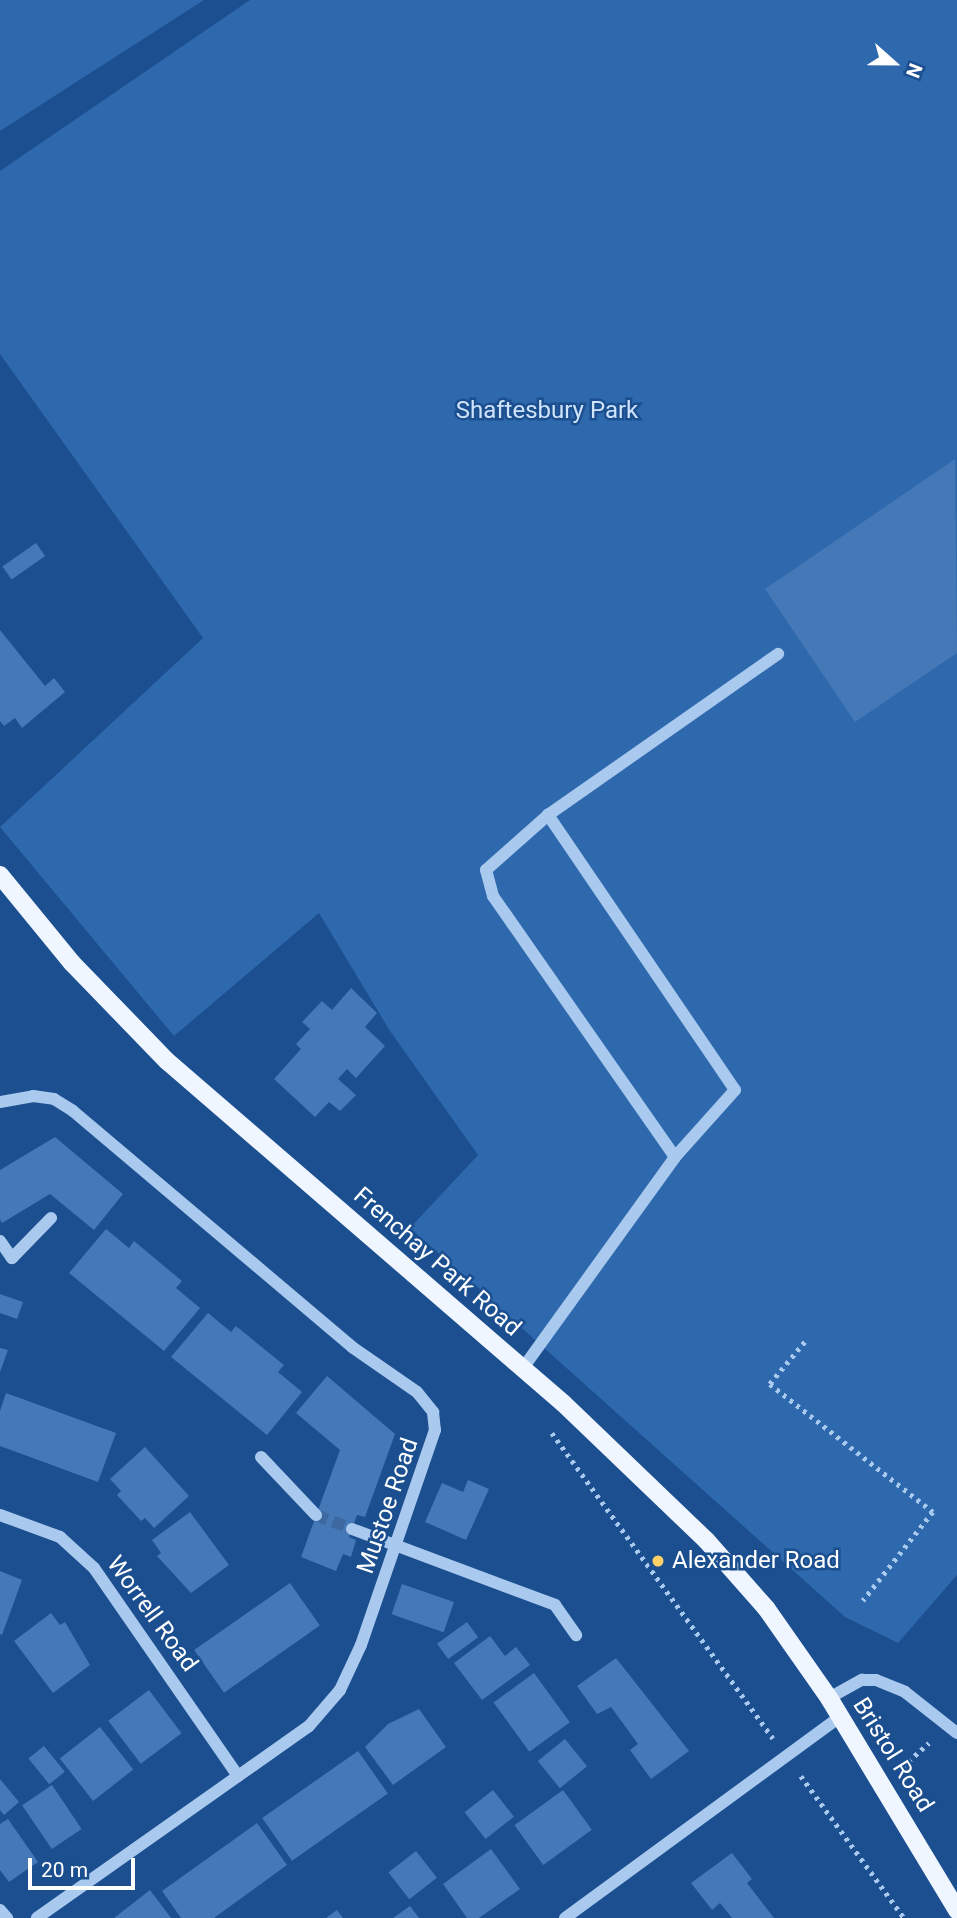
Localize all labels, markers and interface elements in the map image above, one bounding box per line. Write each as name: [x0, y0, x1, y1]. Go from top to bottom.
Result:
north arrow: [859, 28, 929, 98]
text: N: [901, 60, 927, 81]
park label: Shaftesbury Park: [456, 397, 638, 425]
street label: Frenchay Park Road: [347, 1182, 527, 1342]
street label: Mustoe Road: [351, 1434, 425, 1578]
place label: Alexander Road: [672, 1547, 840, 1575]
street label: Worrell Road: [100, 1550, 204, 1678]
marker: Alexander Road: [650, 1553, 666, 1569]
street label: Bristol Road: [846, 1692, 940, 1818]
scale bar: [32, 1844, 138, 1888]
text: 20 m: [41, 1858, 88, 1882]

